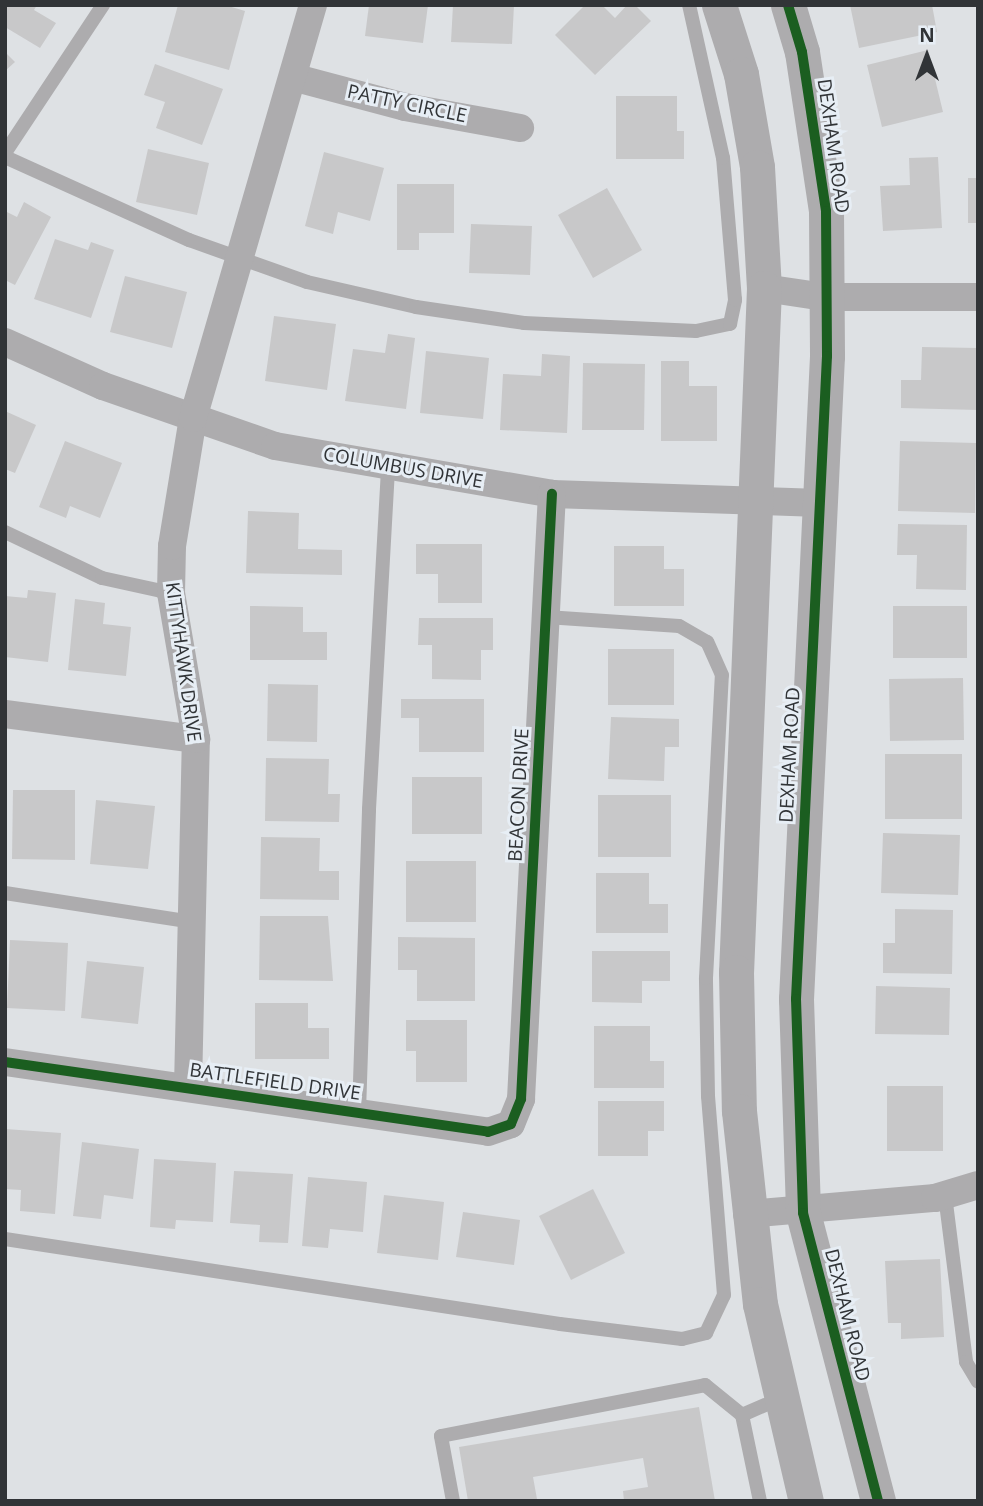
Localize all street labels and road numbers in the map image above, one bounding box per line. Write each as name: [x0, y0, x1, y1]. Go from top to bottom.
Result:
street label: DEXHAM ROAD: [812, 77, 854, 215]
street label: PATTY CIRCLE: [345, 80, 469, 128]
street label: COLUMBUS DRIVE: [321, 443, 485, 493]
street label: KITTYHAWK DRIVE: [160, 581, 206, 743]
street label: DEXHAM ROAD: [775, 687, 805, 823]
street label: BEACON DRIVE: [504, 728, 534, 862]
street label: BATTLEFIELD DRIVE: [188, 1059, 362, 1105]
street label: DEXHAM ROAD: [820, 1246, 874, 1384]

